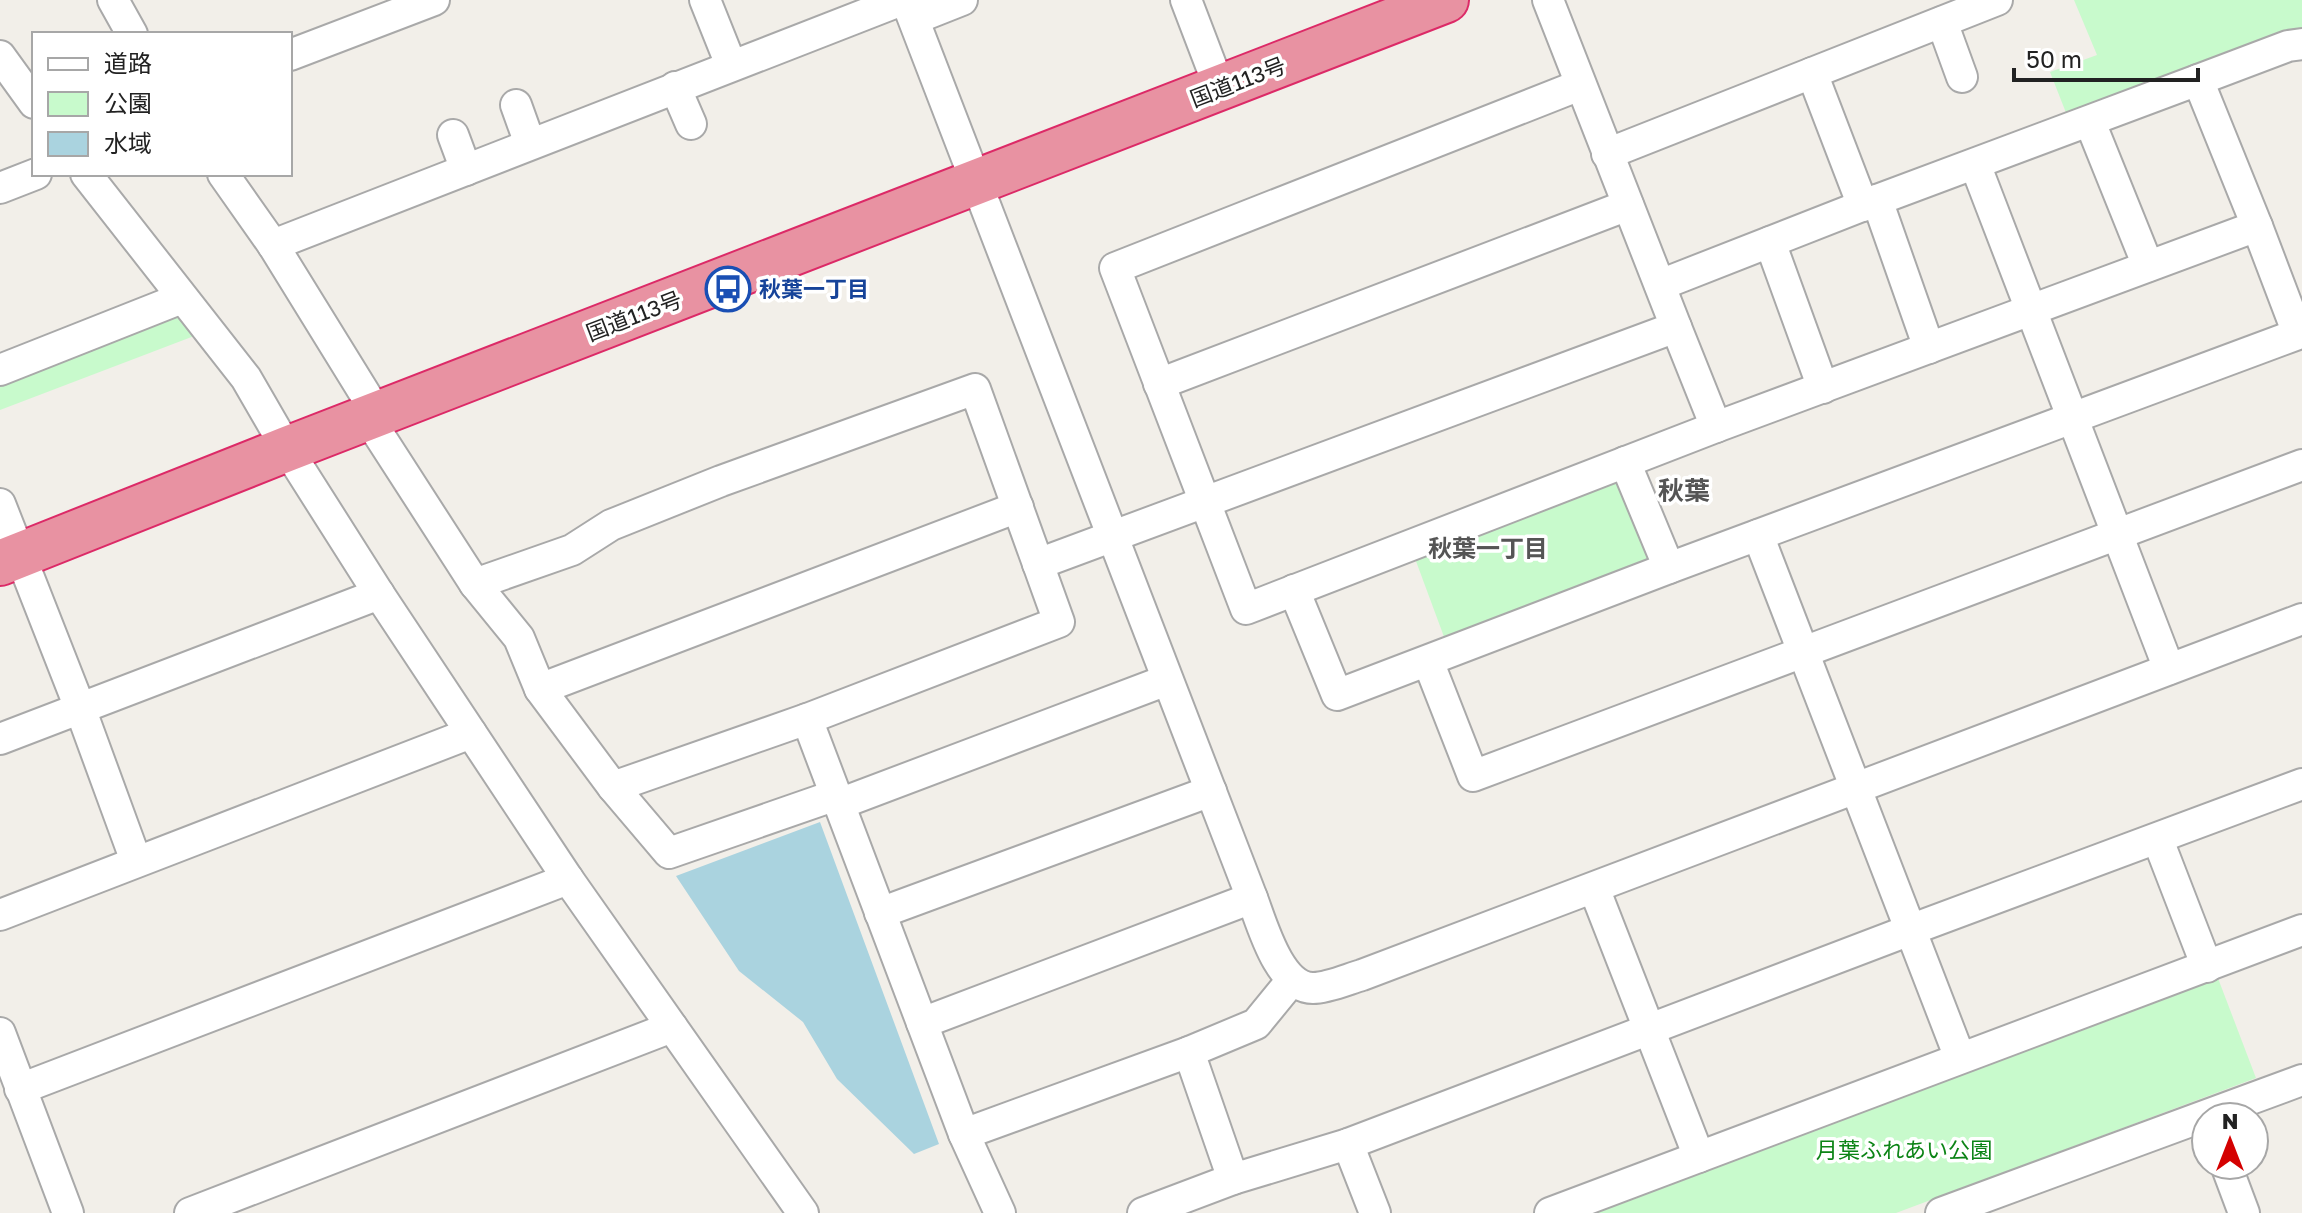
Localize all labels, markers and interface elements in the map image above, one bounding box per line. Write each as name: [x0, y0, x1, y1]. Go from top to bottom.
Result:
legend: [32, 32, 292, 176]
scale bar: [2014, 32, 2198, 82]
text: 50 m: [2026, 44, 2082, 73]
text: 道路: [104, 48, 152, 77]
street label: 国道113号: [1186, 51, 1289, 112]
text: 公園: [104, 88, 152, 117]
text: 水域: [104, 128, 152, 157]
bus stop icon: 秋葉一丁目: [704, 265, 752, 313]
place label: 秋葉一丁目: [759, 275, 869, 302]
street label: 国道113号: [582, 285, 685, 346]
district label: 秋葉: [1658, 475, 1710, 506]
district label: 秋葉一丁目: [1428, 533, 1548, 562]
north arrow: [2190, 1101, 2270, 1181]
text: N: [2222, 1107, 2238, 1134]
park label: 月葉ふれあい公園: [1816, 1136, 1992, 1163]

